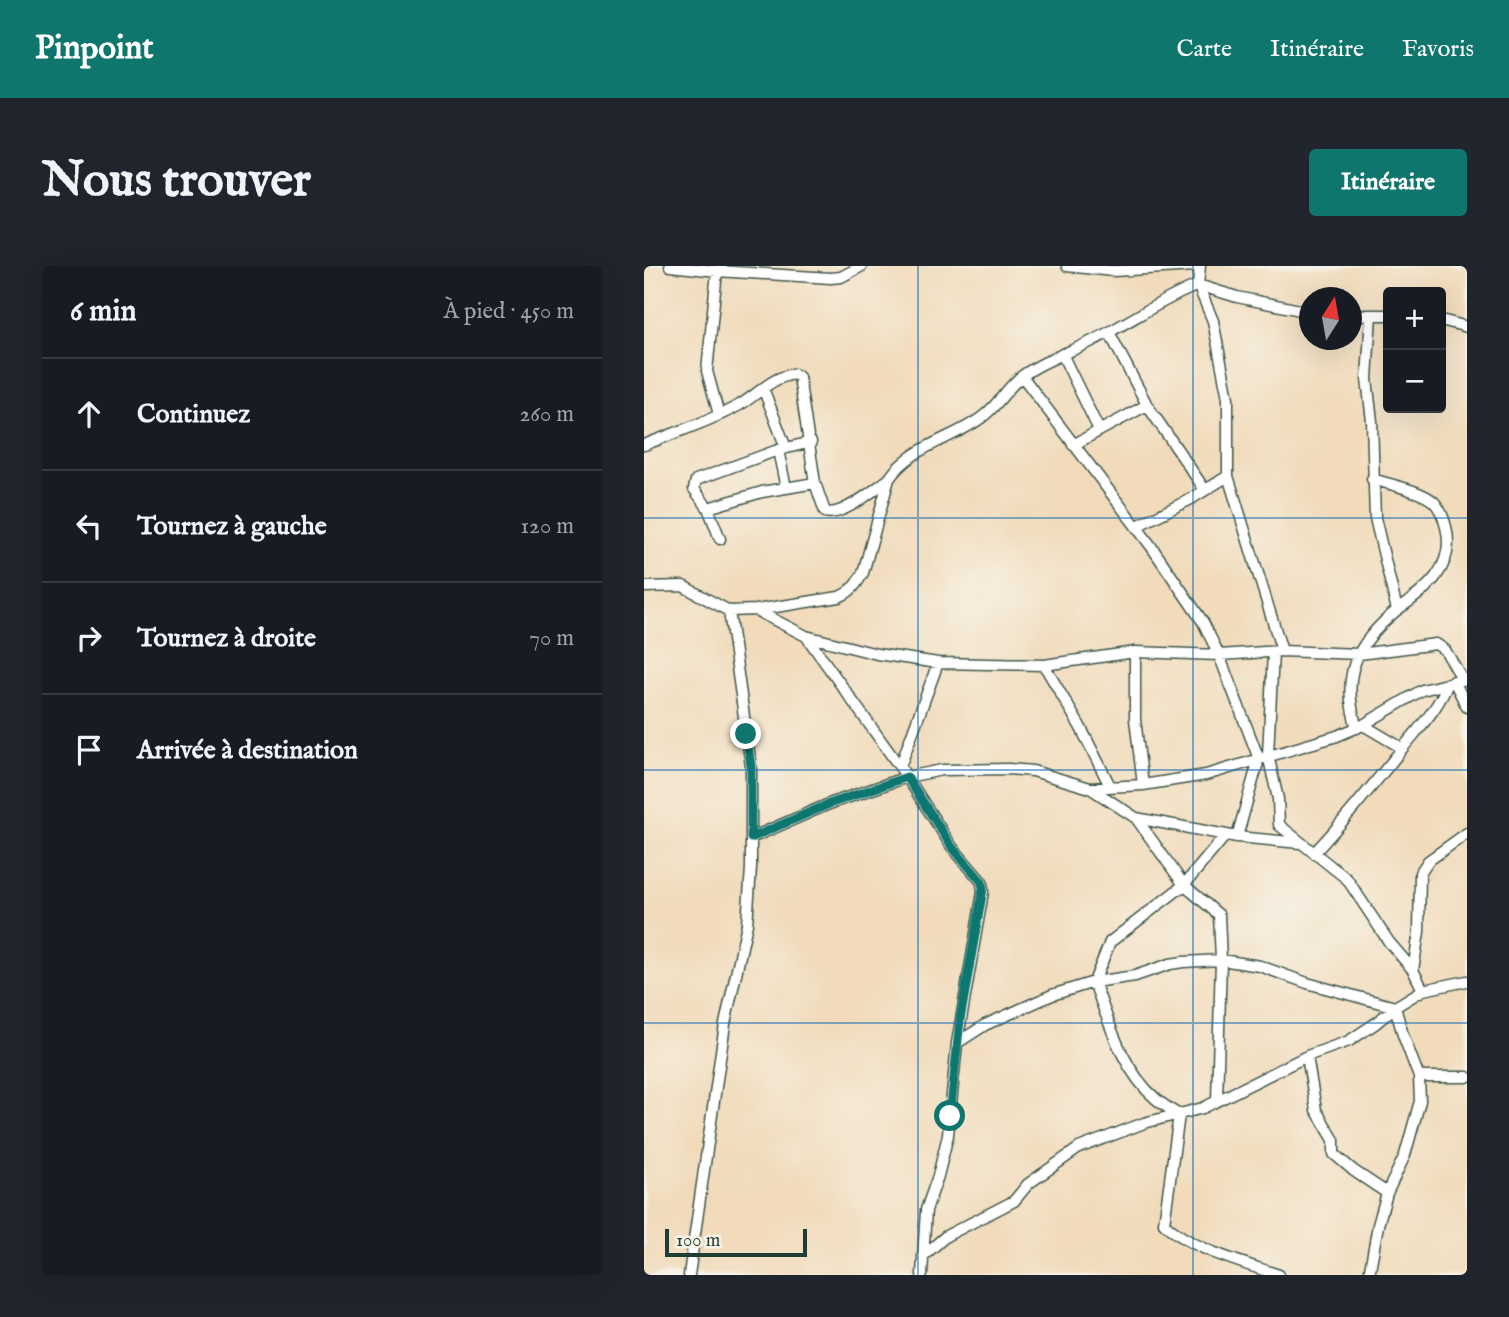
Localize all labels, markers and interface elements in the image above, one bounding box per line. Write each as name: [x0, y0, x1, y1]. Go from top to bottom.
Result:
text: Pinpoint: [35, 28, 154, 70]
text: Carte: [1176, 34, 1232, 65]
text: Itinéraire: [1270, 34, 1364, 65]
text: Favoris: [1402, 34, 1474, 65]
button: Itinéraire: [1309, 149, 1467, 216]
text: Nous trouver: [42, 151, 311, 213]
north arrow: [1299, 287, 1362, 350]
map controls: [1383, 287, 1446, 413]
button: +: [1383, 287, 1446, 350]
text: 6 min: [70, 293, 136, 331]
text: À pied · 450 m: [444, 297, 574, 326]
button: −: [1383, 350, 1446, 413]
icon: ahead: [70, 395, 108, 433]
text: Continuez: [137, 398, 250, 431]
text: 260 m: [519, 400, 574, 429]
icon: left: [70, 507, 108, 545]
text: Tournez à gauche: [137, 510, 327, 543]
text: 120 m: [521, 512, 574, 541]
icon: right: [70, 619, 108, 657]
text: Tournez à droite: [137, 622, 316, 655]
text: 70 m: [529, 624, 574, 653]
route end: [730, 718, 761, 749]
icon: arrive: [70, 731, 108, 769]
text: Arrivée à destination: [137, 734, 358, 767]
route start: [934, 1100, 965, 1131]
scale bar: [665, 1226, 807, 1258]
text: 100 m: [676, 1229, 720, 1253]

